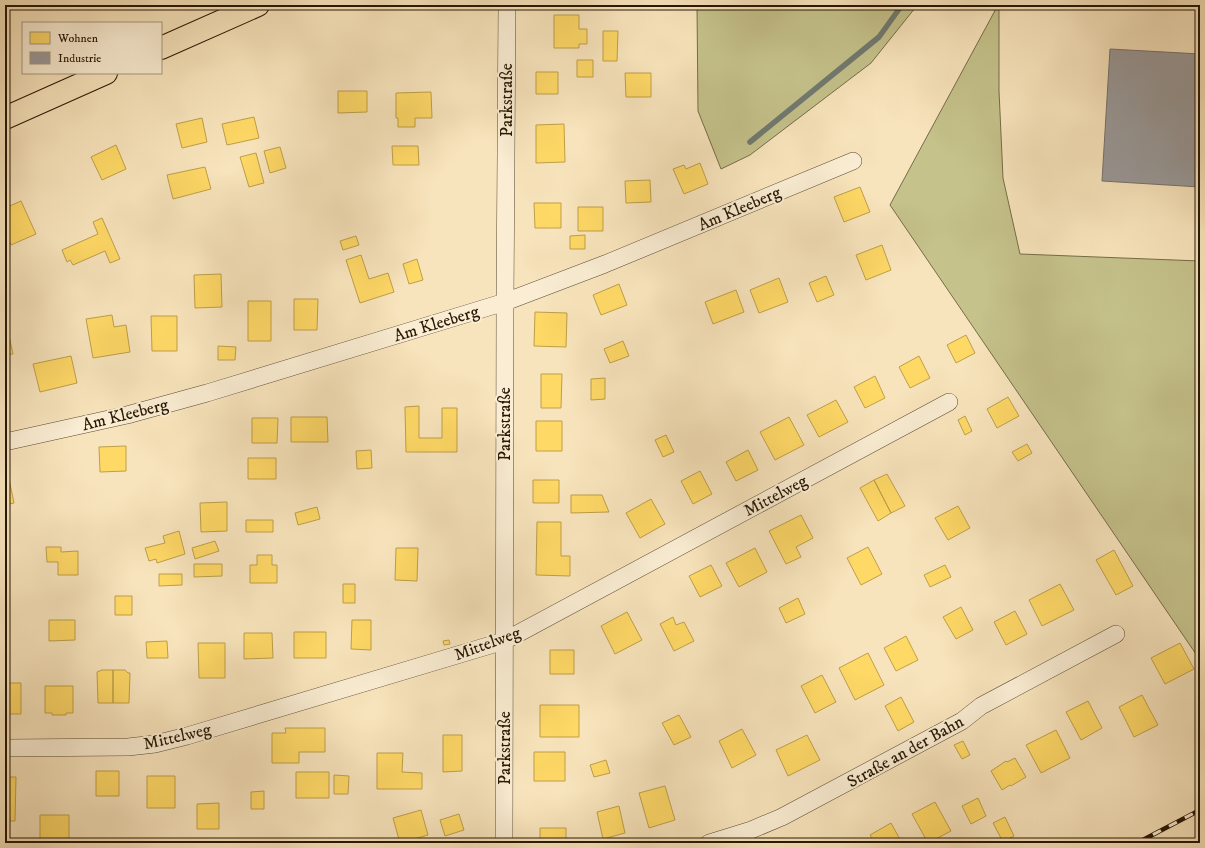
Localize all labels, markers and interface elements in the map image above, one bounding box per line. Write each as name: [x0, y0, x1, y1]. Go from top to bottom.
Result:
legend: [22, 22, 162, 74]
text: Wohnen: [57, 31, 99, 46]
text: Industrie: [58, 51, 101, 66]
street label: Parkstraße: [496, 63, 518, 137]
street label: Am Kleeberg: [695, 181, 785, 236]
street label: Am Kleeberg: [391, 300, 482, 347]
street label: Parkstraße: [494, 387, 516, 461]
street label: Am Kleeberg: [80, 393, 171, 436]
street label: Mittelweg: [740, 470, 812, 522]
street label: Mittelweg: [451, 622, 524, 666]
street label: Parkstraße: [494, 711, 516, 785]
street label: Straße an der Bahn: [843, 711, 968, 793]
street label: Mittelweg: [141, 718, 214, 755]

